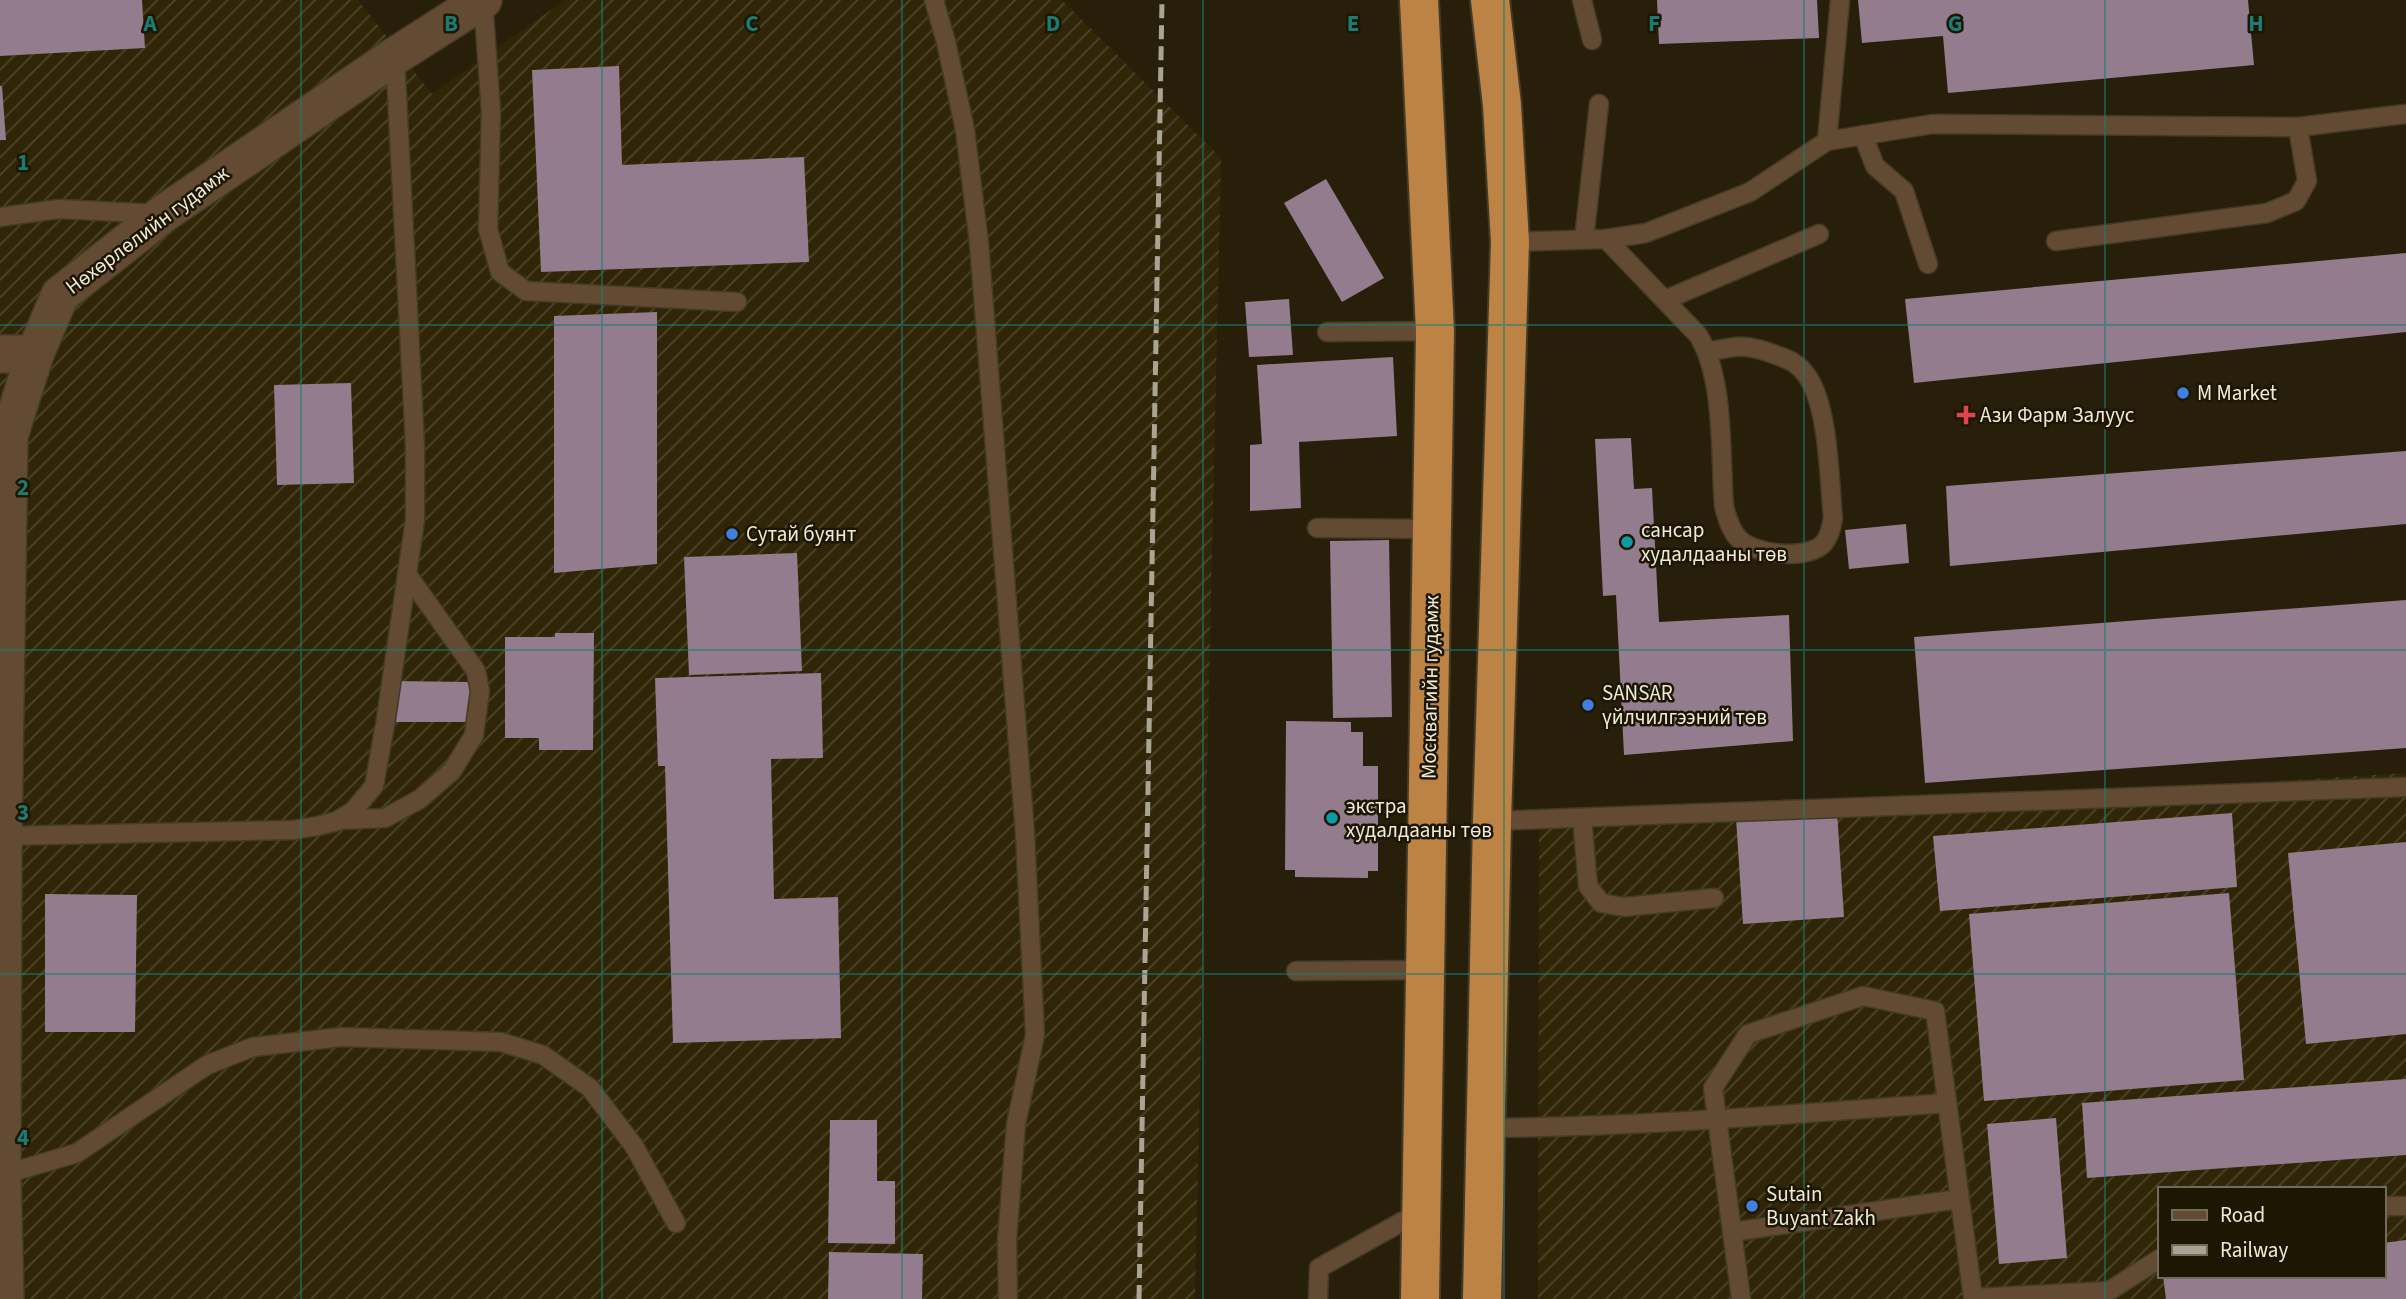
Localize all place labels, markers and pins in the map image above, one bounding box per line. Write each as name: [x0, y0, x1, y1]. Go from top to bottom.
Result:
place label: М Market: [2197, 378, 2277, 408]
marker: М Market: [2175, 385, 2191, 401]
place label: Ази Фарм Залуус: [1980, 400, 2135, 430]
marker: Ази Фарм Залуус: [1958, 407, 1974, 423]
place label: сансар худалдааны төв: [1641, 515, 1787, 569]
place label: Сутай буянт: [746, 519, 857, 549]
marker: Сутай буянт: [724, 526, 740, 542]
marker: сансар худалдааны төв: [1619, 534, 1635, 550]
place label: SANSAR үйлчилгээний төв: [1602, 678, 1767, 732]
marker: SANSAR үйлчилгээний төв: [1580, 697, 1596, 713]
place label: экстра худалдааны төв: [1346, 791, 1492, 845]
marker: экстра худалдааны төв: [1324, 810, 1340, 826]
place label: Sutain Buyant Zakh: [1766, 1179, 1876, 1233]
marker: Sutain Buyant Zakh: [1744, 1198, 1760, 1214]

